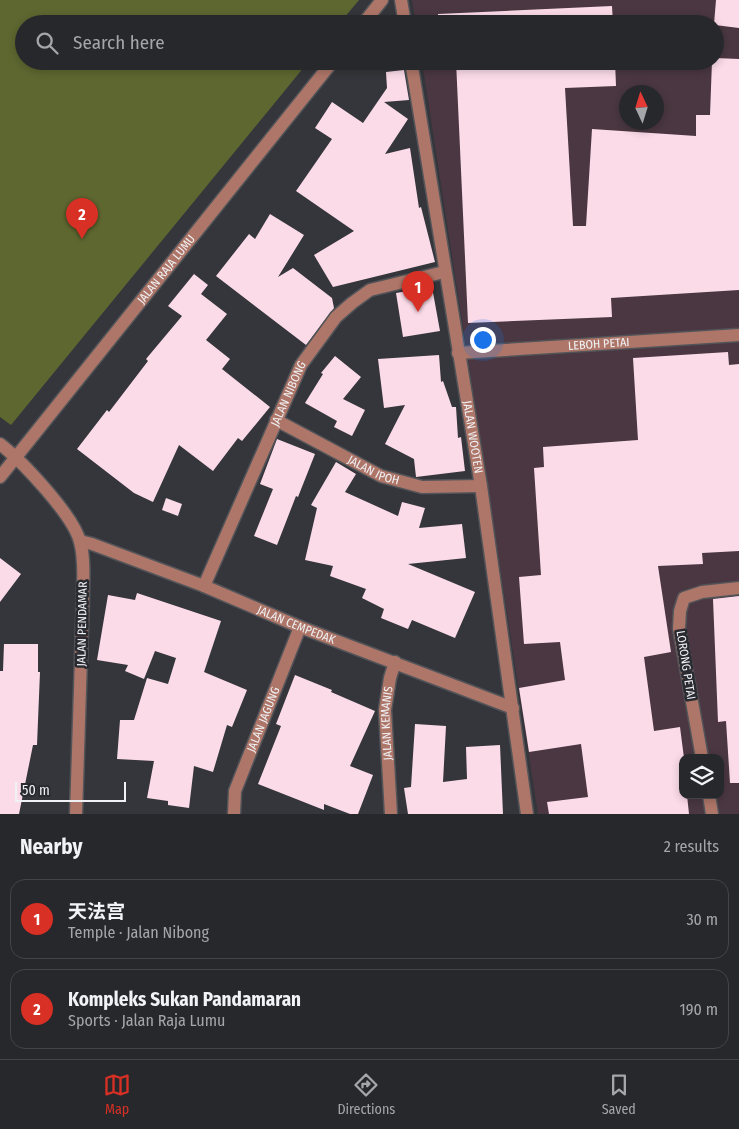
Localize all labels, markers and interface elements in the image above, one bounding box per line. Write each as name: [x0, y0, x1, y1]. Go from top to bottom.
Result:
search box: [15, 15, 724, 70]
icon: search: [33, 29, 61, 57]
text: Search here: [73, 31, 165, 54]
north arrow: [619, 85, 664, 130]
pin: 2: [66, 198, 98, 239]
street label: JALAN RAJA LUMU: [134, 232, 198, 307]
pin: 1: [402, 271, 434, 312]
your location: [470, 327, 496, 353]
street label: LEBOH PETAI: [568, 335, 630, 353]
street label: JALAN NIBONG: [268, 358, 309, 429]
street label: JALAN WOOTEN: [460, 400, 486, 474]
street label: JALAN IPOH: [345, 453, 401, 488]
street label: JALAN PENDAMAR: [74, 581, 90, 667]
street label: JALAN CEMPEDAK: [255, 603, 338, 647]
street label: LORONG PETAI: [674, 630, 698, 700]
street label: JALAN JAGUNG: [244, 685, 283, 754]
street label: JALAN KEMANIS: [378, 685, 396, 761]
map controls: [679, 754, 724, 799]
button: layers: [679, 754, 724, 799]
scale bar: [15, 779, 126, 802]
text: 50 m: [22, 782, 50, 799]
text: Nearby: [20, 834, 82, 860]
text: 2 results: [664, 837, 719, 856]
text: 天法宫: [68, 900, 125, 923]
text: 1: [34, 910, 40, 929]
text: 30 m: [686, 910, 718, 929]
text: Temple · Jalan Nibong: [68, 923, 209, 942]
text: Kompleks Sukan Pandamaran: [68, 988, 301, 1011]
text: 2: [33, 1000, 41, 1019]
text: 190 m: [680, 1000, 718, 1019]
text: Sports · Jalan Raja Lumu: [68, 1011, 225, 1030]
tab: Map: [103, 1071, 131, 1118]
tab: Directions: [337, 1071, 395, 1118]
tab: Saved: [602, 1071, 636, 1118]

